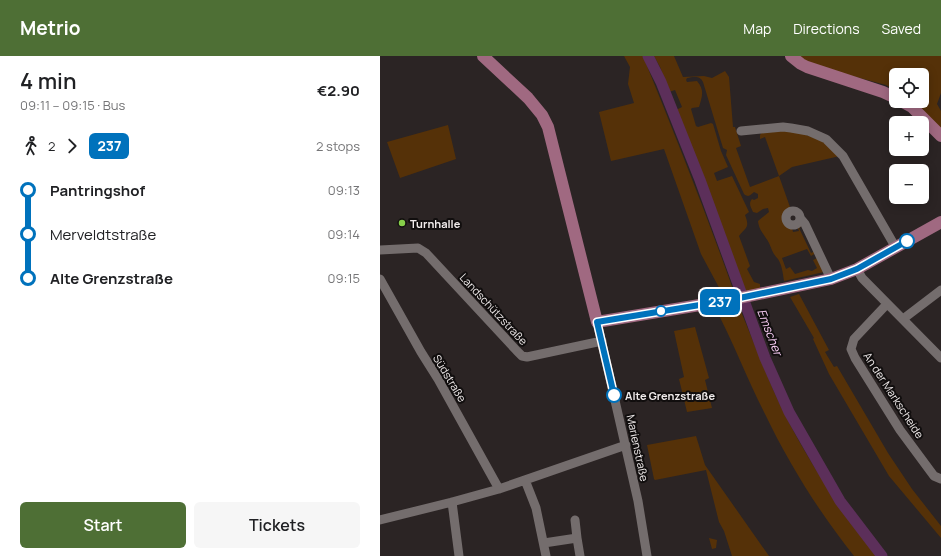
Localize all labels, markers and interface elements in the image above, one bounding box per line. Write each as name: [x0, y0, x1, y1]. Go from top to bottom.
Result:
text: Metrio: [20, 15, 81, 41]
text: Map: [743, 19, 771, 38]
text: Directions: [793, 19, 860, 38]
text: Saved: [882, 19, 921, 38]
text: 4 min: [20, 66, 76, 96]
map controls: [889, 68, 929, 204]
button: locate: [889, 68, 929, 108]
text: €2.90: [317, 80, 360, 101]
text: 09:11 – 09:15 · Bus: [20, 96, 125, 114]
button: +: [889, 116, 929, 156]
icon: walk: [20, 135, 42, 157]
icon: forward: [61, 135, 83, 157]
text: 237: [97, 136, 121, 155]
text: 2: [48, 137, 55, 155]
text: 2 stops: [316, 137, 360, 155]
button: −: [889, 164, 929, 204]
text: Pantringshof: [50, 180, 145, 201]
text: 09:13: [328, 181, 360, 199]
place label: Turnhalle: [410, 216, 461, 231]
marker: Turnhalle: [397, 218, 407, 228]
text: Merveldtstraße: [50, 224, 156, 245]
text: 09:14: [327, 225, 360, 243]
unlabelled marker: [899, 233, 915, 249]
text: Alte Grenzstraße: [50, 268, 173, 289]
text: 09:15: [328, 269, 360, 287]
street label: Landschützstraße: [457, 270, 532, 349]
line badge: 237: [697, 289, 743, 315]
text: 237: [708, 292, 732, 311]
unlabelled marker: [655, 305, 667, 317]
water label: Emscher: [753, 306, 787, 359]
street label: An der Markscheide: [861, 349, 928, 441]
street label: Südstraße: [430, 351, 470, 405]
marker: Alte Grenzstraße: [606, 387, 622, 403]
place label: Alte Grenzstraße: [625, 388, 716, 403]
street label: Marienstraße: [624, 413, 652, 483]
button: Start: [20, 502, 186, 548]
button: Tickets: [194, 502, 360, 548]

